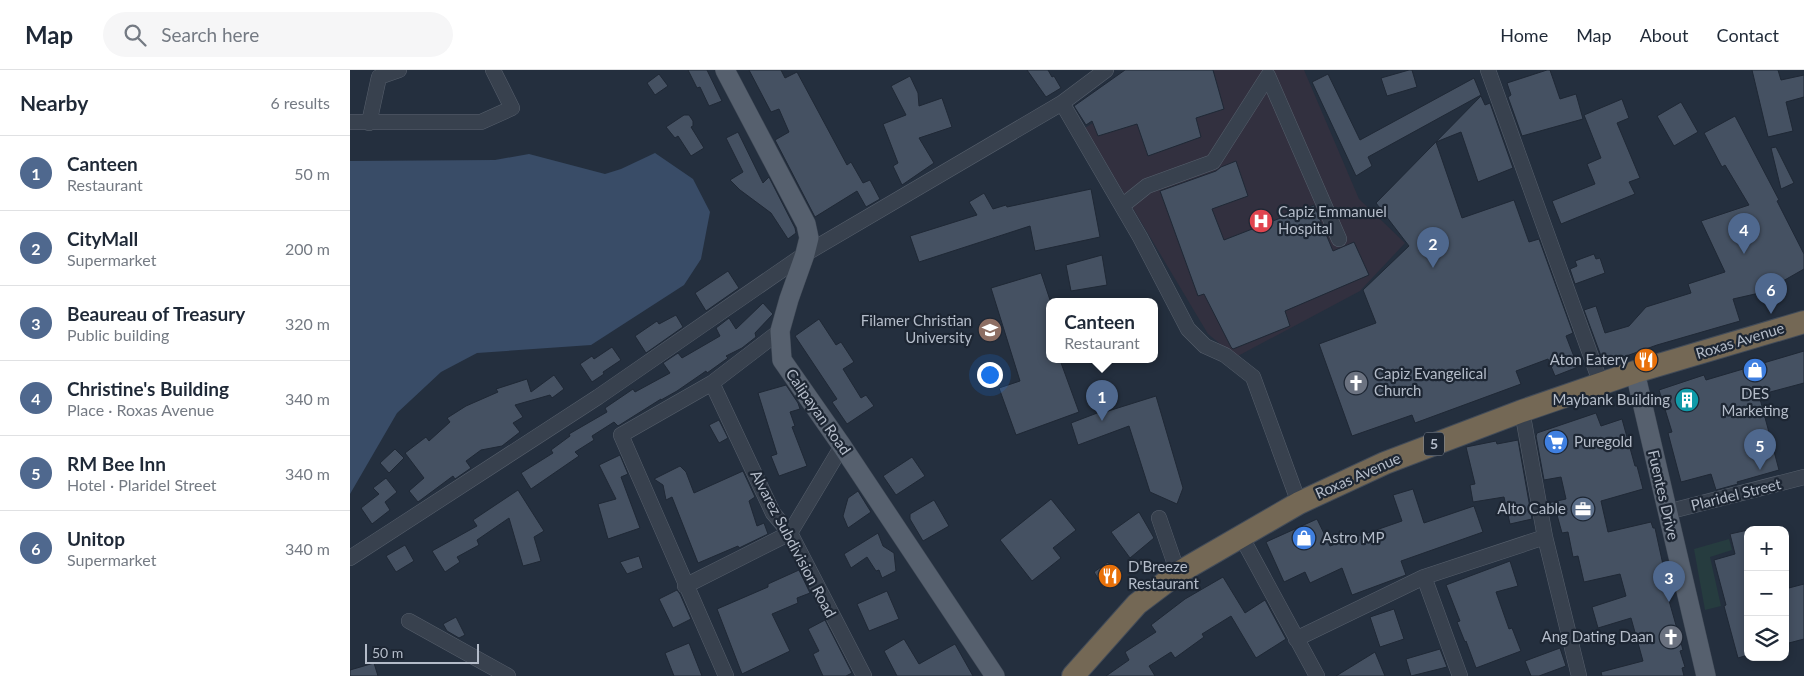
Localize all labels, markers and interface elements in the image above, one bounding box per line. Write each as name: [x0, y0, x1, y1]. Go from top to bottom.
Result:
search box: [103, 12, 453, 57]
text: Map: [25, 20, 73, 49]
icon: search: [121, 21, 149, 49]
text: Search here: [161, 23, 259, 46]
text: Home: [1500, 24, 1548, 46]
text: Map: [1576, 24, 1612, 46]
text: About: [1640, 24, 1689, 46]
text: Contact: [1717, 24, 1779, 46]
text: Nearby: [20, 90, 88, 115]
text: 6 results: [270, 93, 330, 112]
text: Canteen: [67, 152, 138, 175]
text: 1: [31, 164, 41, 183]
text: 50 m: [294, 164, 330, 183]
text: Restaurant: [67, 175, 143, 194]
place label: Capiz Emmanuel Hospital: [1278, 202, 1387, 237]
hospital icon: Capiz Emmanuel Hospital: [1248, 208, 1274, 234]
pin: 4: [1728, 213, 1760, 254]
text: CityMall: [67, 227, 138, 250]
pin: 2: [1417, 227, 1449, 268]
text: 2: [31, 239, 41, 258]
text: 200 m: [285, 239, 330, 258]
text: Supermarket: [67, 250, 156, 269]
pin: 6: [1755, 273, 1787, 314]
popup: [1046, 298, 1158, 363]
text: Beaureau of Treasury: [67, 302, 245, 325]
text: Canteen: [1064, 310, 1135, 333]
place label: Filamer Christian University: [861, 311, 972, 346]
text: 3: [31, 314, 41, 333]
text: 320 m: [285, 314, 330, 333]
school or university icon: Filamer Christian University: [977, 317, 1003, 343]
street label: Roxas Avenue: [1693, 318, 1786, 362]
text: Public building: [67, 325, 169, 344]
text: Restaurant: [1064, 333, 1140, 352]
restaurant icon: Aton Eatery: [1633, 347, 1659, 373]
place label: Aton Eatery: [1550, 350, 1628, 368]
shop icon: DES Marketing: [1742, 357, 1768, 383]
your location: [977, 362, 1003, 388]
place label: Capiz Evangelical Church: [1374, 364, 1487, 399]
street label: Calipayan Road: [783, 365, 855, 458]
church icon: Capiz Evangelical Church: [1343, 370, 1369, 396]
text: Christine's Building: [67, 377, 229, 400]
pin: 1: [1086, 380, 1118, 421]
place label: DES Marketing: [1721, 384, 1789, 419]
building icon: Maybank Building: [1674, 387, 1700, 413]
text: 4: [31, 389, 41, 408]
text: 340 m: [285, 389, 330, 408]
place label: Maybank Building: [1552, 390, 1670, 408]
text: Place · Roxas Avenue: [67, 400, 214, 419]
supermarket icon: Puregold: [1543, 429, 1569, 455]
pin: 5: [1744, 429, 1776, 470]
road number: 5: [1424, 432, 1444, 456]
place label: Puregold: [1574, 432, 1633, 450]
street label: Roxas Avenue: [1312, 448, 1403, 502]
street label: Fuentes Drive: [1645, 448, 1683, 542]
text: RM Bee Inn: [67, 452, 166, 475]
text: 5: [31, 464, 41, 483]
text: 340 m: [285, 464, 330, 483]
street label: Alvarez Subdivision Road: [747, 467, 840, 620]
street label: Plaridel Street: [1689, 474, 1783, 514]
text: Hotel · Plaridel Street: [67, 475, 217, 494]
office icon: Alto Cable: [1570, 496, 1596, 522]
place label: Alto Cable: [1497, 499, 1566, 517]
shop icon: Astro MP: [1291, 525, 1317, 551]
map controls: [1744, 526, 1789, 661]
button: +: [1744, 526, 1789, 571]
text: Unitop: [67, 527, 125, 550]
place label: Astro MP: [1322, 528, 1384, 546]
text: 6: [31, 539, 41, 558]
text: 340 m: [285, 539, 330, 558]
text: Supermarket: [67, 550, 156, 569]
place label: D'Breeze Restaurant: [1128, 557, 1200, 592]
pin: 3: [1653, 561, 1685, 602]
restaurant icon: D'Breeze Restaurant: [1097, 563, 1123, 589]
button: −: [1744, 571, 1789, 616]
button: layers: [1744, 616, 1789, 661]
church icon: Ang Dating Daan: [1658, 624, 1684, 650]
place label: Ang Dating Daan: [1542, 627, 1654, 645]
scale bar: [365, 641, 479, 664]
text: 50 m: [372, 644, 403, 661]

